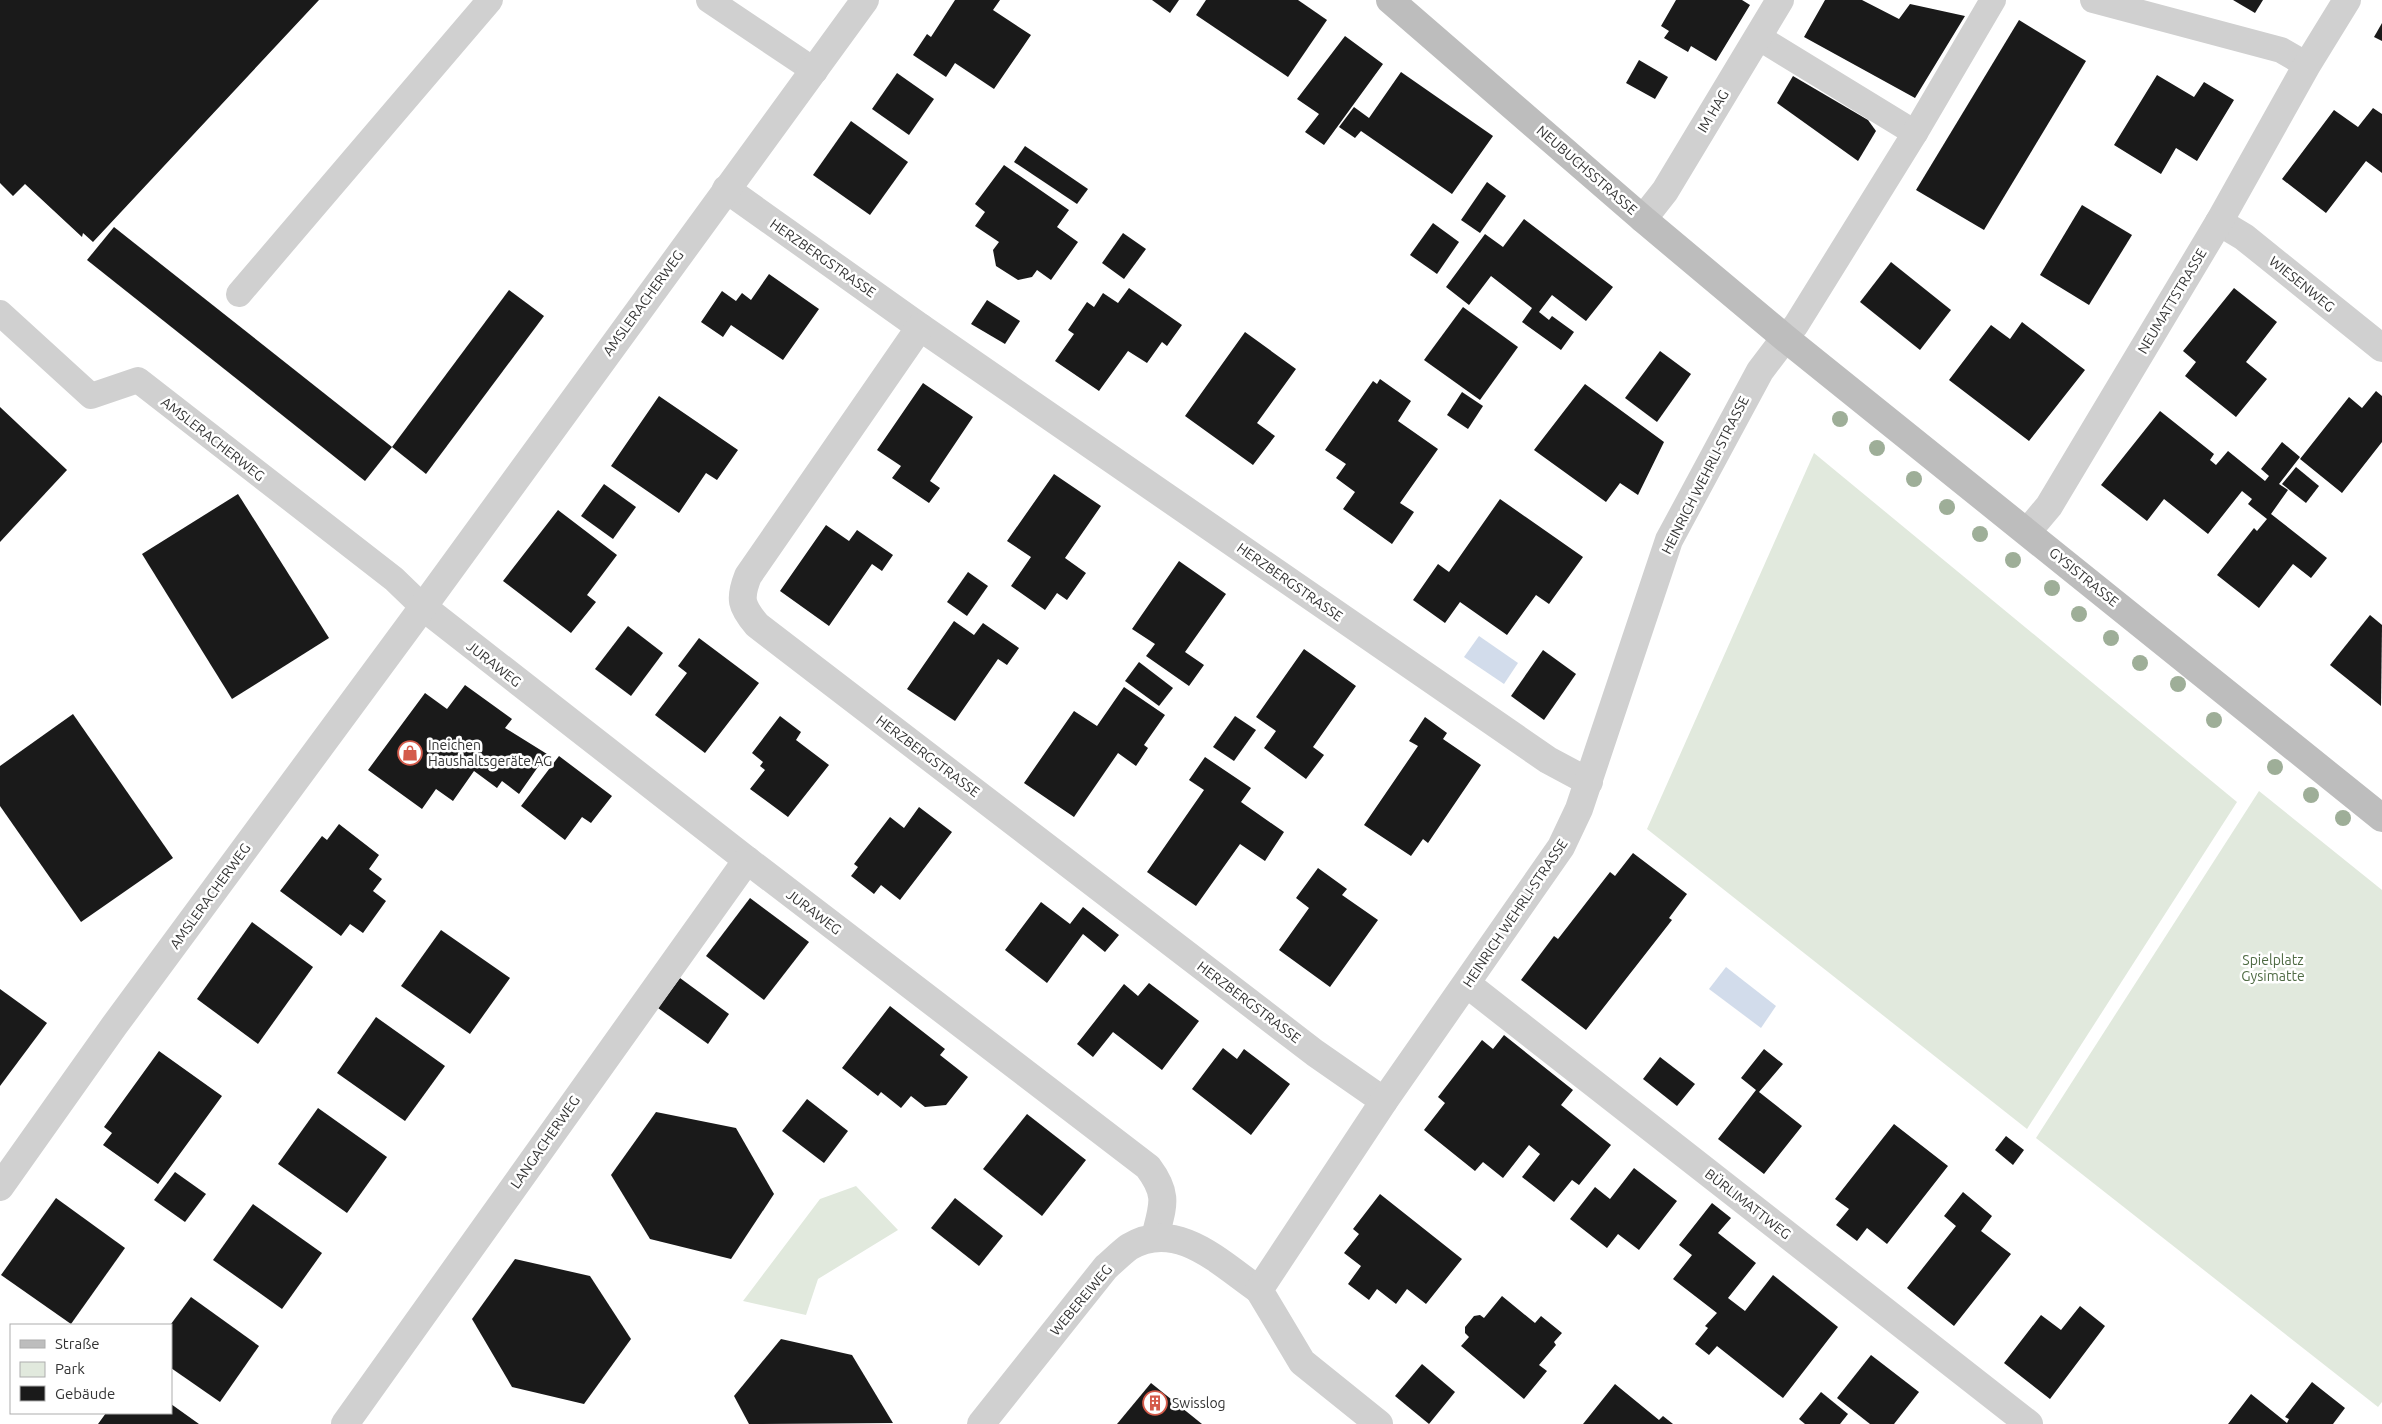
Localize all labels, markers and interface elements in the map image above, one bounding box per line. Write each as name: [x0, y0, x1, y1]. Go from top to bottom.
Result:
street label: IM HAG: [1694, 87, 1732, 135]
street label: NEUBUCHSSTRASSE: [1534, 122, 1640, 218]
street label: HERZBERGSTRASSE: [767, 216, 879, 301]
street label: NEUMATTSTRASSE: [2134, 245, 2210, 356]
street label: AMSLERACHERWEG: [599, 247, 687, 359]
street label: WIESENWEG: [2266, 253, 2338, 315]
street label: HEINRICH WEHRLI-STRASSE: [1658, 393, 1752, 557]
street label: AMSLERACHERWEG: [158, 394, 268, 484]
street label: HERZBERGSTRASSE: [1234, 540, 1346, 625]
street label: GYSISTRASSE: [2046, 544, 2122, 610]
street label: JURAWEG: [464, 638, 524, 690]
street label: HERZBERGSTRASSE: [873, 712, 983, 800]
place label: Ineichen Haushaltsgeräte AG: [428, 737, 552, 769]
shop icon: Ineichen Haushaltsgeräte AG: [397, 740, 423, 766]
street label: HEINRICH WEHRLI-STRASSE: [1459, 836, 1571, 990]
street label: AMSLERACHERWEG: [166, 840, 254, 952]
street label: JURAWEG: [783, 886, 845, 938]
park label: Spielplatz Gysimatte: [2241, 952, 2305, 984]
street label: HERZBERGSTRASSE: [1194, 958, 1304, 1046]
street label: LANGACHERWEG: [507, 1092, 583, 1192]
street label: BÜRLIMATTWEG: [1702, 1165, 1795, 1242]
street label: WEBEREIWEG: [1047, 1261, 1115, 1339]
legend: [10, 1324, 172, 1414]
text: Straße: [55, 1335, 99, 1352]
text: Park: [55, 1360, 85, 1377]
text: Gebäude: [55, 1385, 115, 1402]
building icon: Swisslog: [1142, 1390, 1168, 1416]
place label: Swisslog: [1172, 1395, 1226, 1411]

